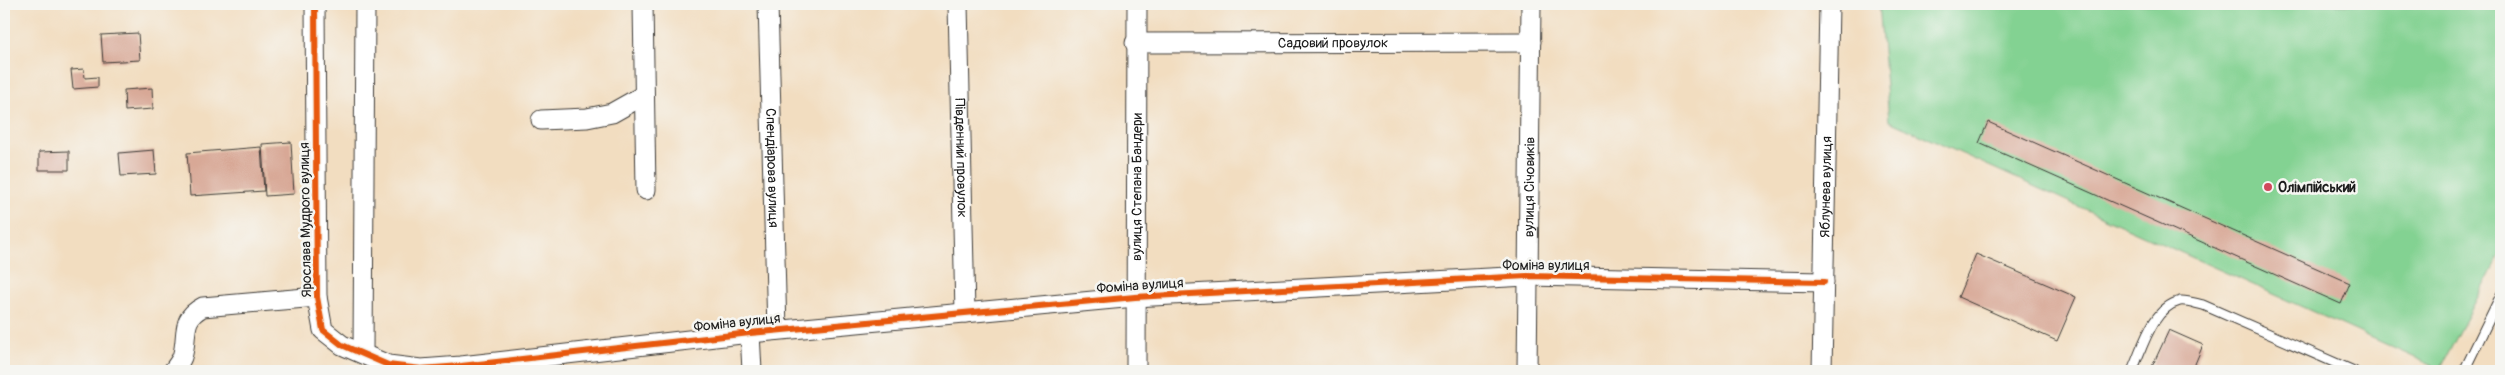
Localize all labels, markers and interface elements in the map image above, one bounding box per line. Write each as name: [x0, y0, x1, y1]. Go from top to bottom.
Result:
street label: Садовий провулок: [1278, 34, 1388, 52]
street label: Південний провулок: [951, 98, 971, 218]
street label: Спендіарова вулиця: [762, 108, 782, 228]
street label: вулиця Степана Бандери: [1128, 113, 1146, 261]
street label: Яблунева вулиця: [1817, 136, 1835, 238]
street label: вулиця Січовиків: [1520, 137, 1539, 237]
street label: Ярослава Мудрого вулиця: [296, 142, 315, 298]
place label: Олімпійський: [2278, 179, 2356, 196]
marker: Олімпійський: [2262, 181, 2274, 193]
street label: Фоміна вулиця: [1503, 257, 1589, 274]
street label: Фоміна вулиця: [1096, 274, 1184, 297]
street label: Фоміна вулиця: [693, 309, 781, 335]

